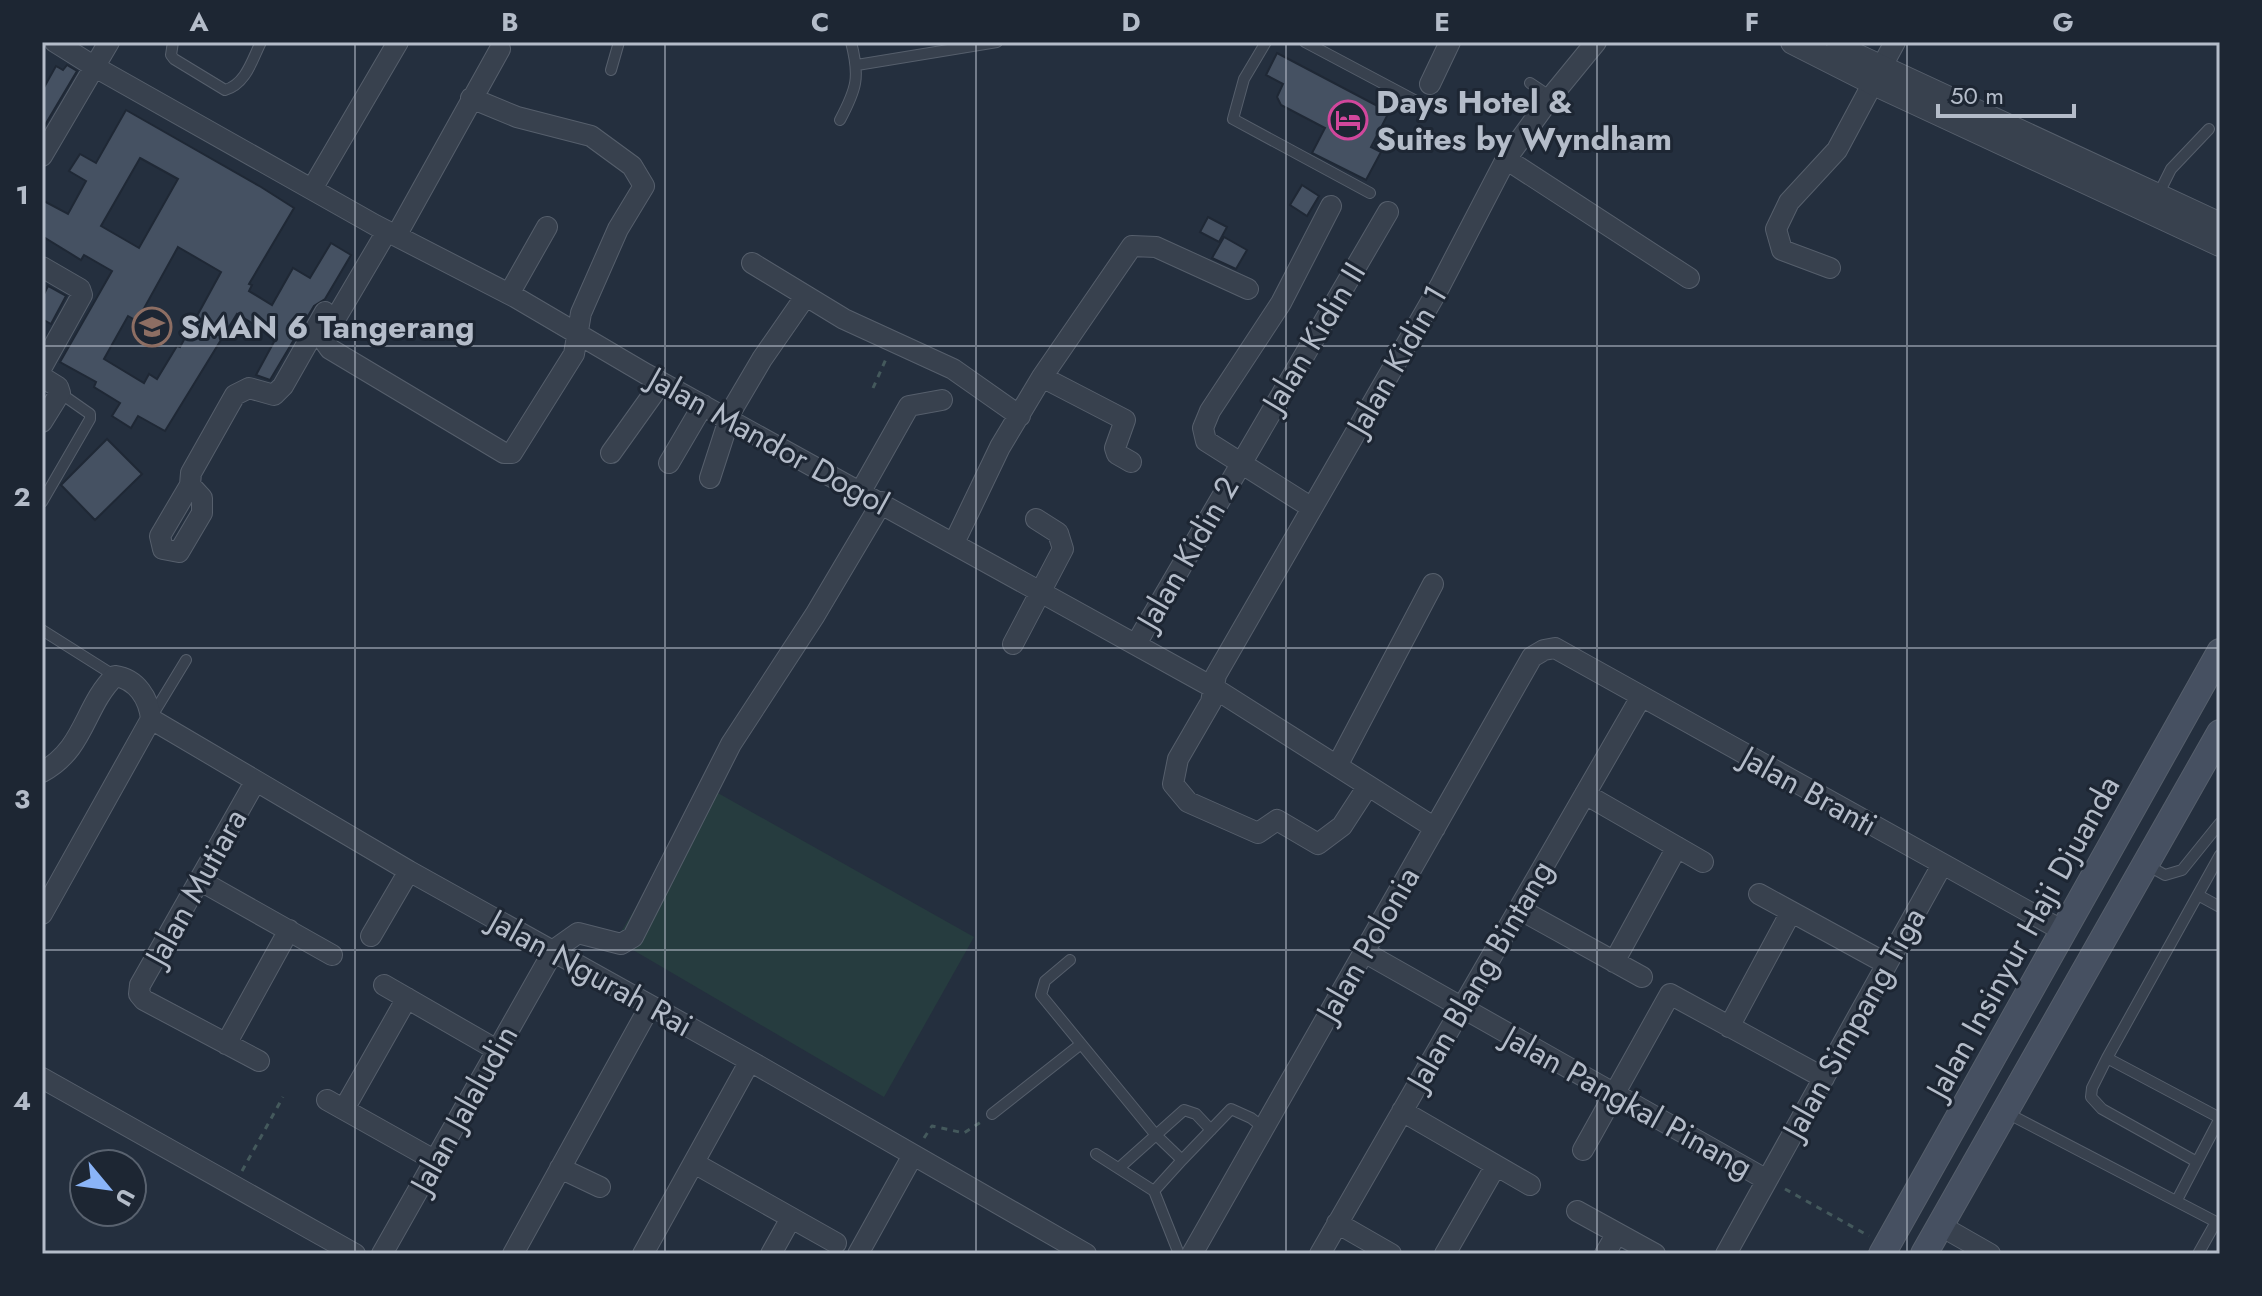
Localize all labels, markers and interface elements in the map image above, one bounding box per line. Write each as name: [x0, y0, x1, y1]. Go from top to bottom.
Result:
text: A: [188, 3, 209, 41]
text: B: [501, 3, 519, 41]
text: C: [811, 3, 829, 41]
text: D: [1121, 3, 1141, 41]
text: E: [1434, 3, 1450, 41]
text: F: [1745, 3, 1759, 41]
text: G: [2052, 3, 2074, 41]
scale bar: [1938, 68, 2074, 118]
text: 50 m: [1950, 78, 2004, 113]
place label: Days Hotel & Suites by Wyndham: [1376, 79, 1672, 162]
hotel icon: Days Hotel & Suites by Wyndham: [1327, 99, 1369, 141]
text: 1: [15, 176, 29, 214]
street label: Jalan Kidin II: [1249, 253, 1377, 424]
street label: Jalan Kidin 1: [1334, 277, 1458, 447]
place label: SMAN 6 Tangerang: [180, 304, 475, 350]
school or university icon: SMAN 6 Tangerang: [131, 306, 173, 348]
street label: Jalan Mandor Dogol: [637, 354, 898, 526]
street label: Jalan Kidin 2: [1124, 468, 1250, 641]
text: 2: [13, 478, 31, 516]
street label: Jalan Branti: [1729, 733, 1885, 847]
street label: Jalan Insinyur Haji Djuanda: [1913, 767, 2131, 1110]
text: 3: [14, 780, 30, 818]
street label: Jalan Mutiara: [132, 800, 258, 977]
street label: Jalan Blang Bintang: [1393, 852, 1565, 1102]
street label: Jalan Polonia: [1303, 858, 1431, 1033]
street label: Jalan Ngurah Rai: [477, 896, 701, 1048]
street label: Jalan Simpang Tiga: [1769, 899, 1937, 1151]
street label: Jalan Pangkal Pinang: [1491, 1012, 1761, 1190]
street label: Jalan Jalaludin: [397, 1017, 529, 1205]
text: 4: [13, 1082, 31, 1120]
north arrow: [68, 1148, 148, 1228]
text: U: [108, 1183, 143, 1212]

